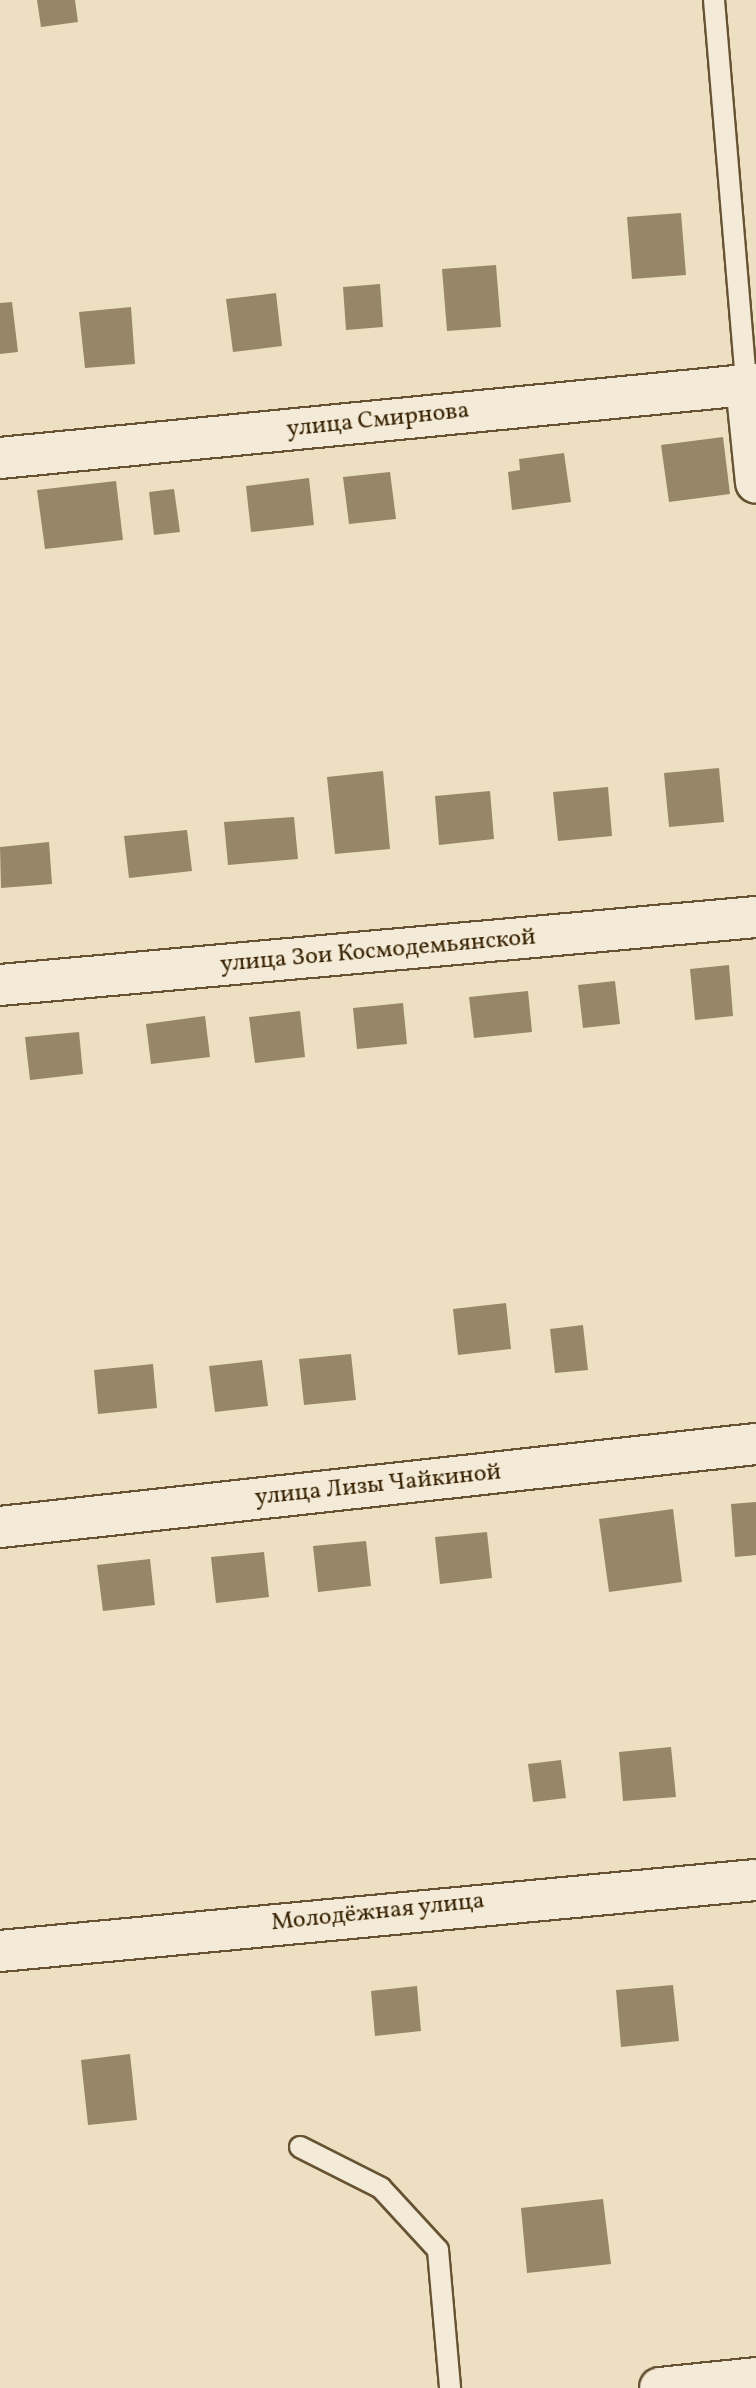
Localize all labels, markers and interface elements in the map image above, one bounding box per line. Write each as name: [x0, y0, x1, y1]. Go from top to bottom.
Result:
street label: улица Смирнова: [285, 397, 471, 445]
street label: улица Зои Космодемьянской: [219, 924, 537, 980]
street label: улица Лизы Чайкиной: [254, 1459, 502, 1513]
street label: Молодёжная улица: [269, 1887, 487, 1939]

